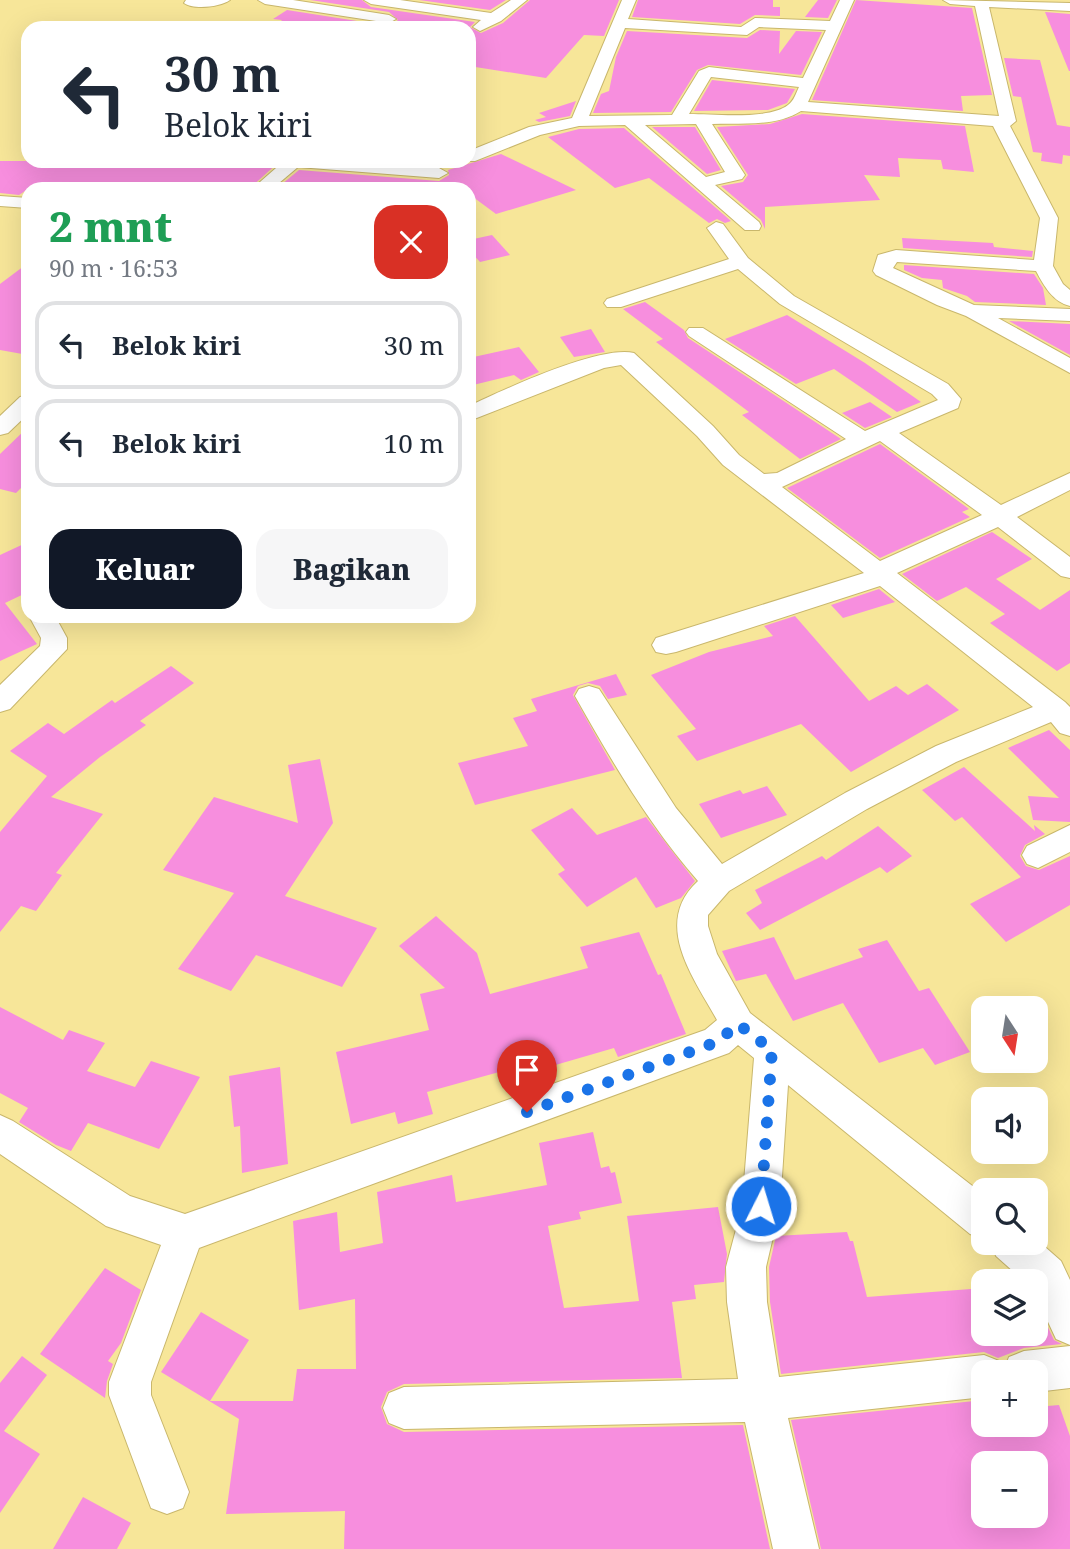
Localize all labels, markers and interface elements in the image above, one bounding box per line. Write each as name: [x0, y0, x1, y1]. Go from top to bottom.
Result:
text: 30 m: [164, 40, 280, 106]
icon: left: [49, 49, 140, 140]
text: Belok kiri: [164, 103, 312, 146]
text: 2 mnt: [49, 197, 172, 254]
button: close: [374, 205, 448, 279]
text: 90 m · 16:53: [49, 252, 178, 284]
icon: left: [53, 326, 91, 364]
text: Belok kiri: [112, 327, 241, 363]
text: 30 m: [384, 327, 444, 363]
icon: left: [53, 424, 91, 462]
text: Belok kiri: [112, 425, 241, 461]
text: 10 m: [384, 425, 444, 461]
button: Keluar: [49, 529, 242, 609]
button: Bagikan: [256, 529, 448, 609]
north arrow: [971, 996, 1048, 1073]
map controls: [971, 996, 1048, 1528]
pin: [497, 1040, 557, 1112]
icon: arrive: [508, 1051, 546, 1089]
button: sound: [971, 1087, 1048, 1164]
position arrow: [724, 1169, 798, 1243]
button: search: [971, 1178, 1048, 1255]
button: layers: [971, 1269, 1048, 1346]
button: +: [971, 1360, 1048, 1437]
button: −: [971, 1451, 1048, 1528]

